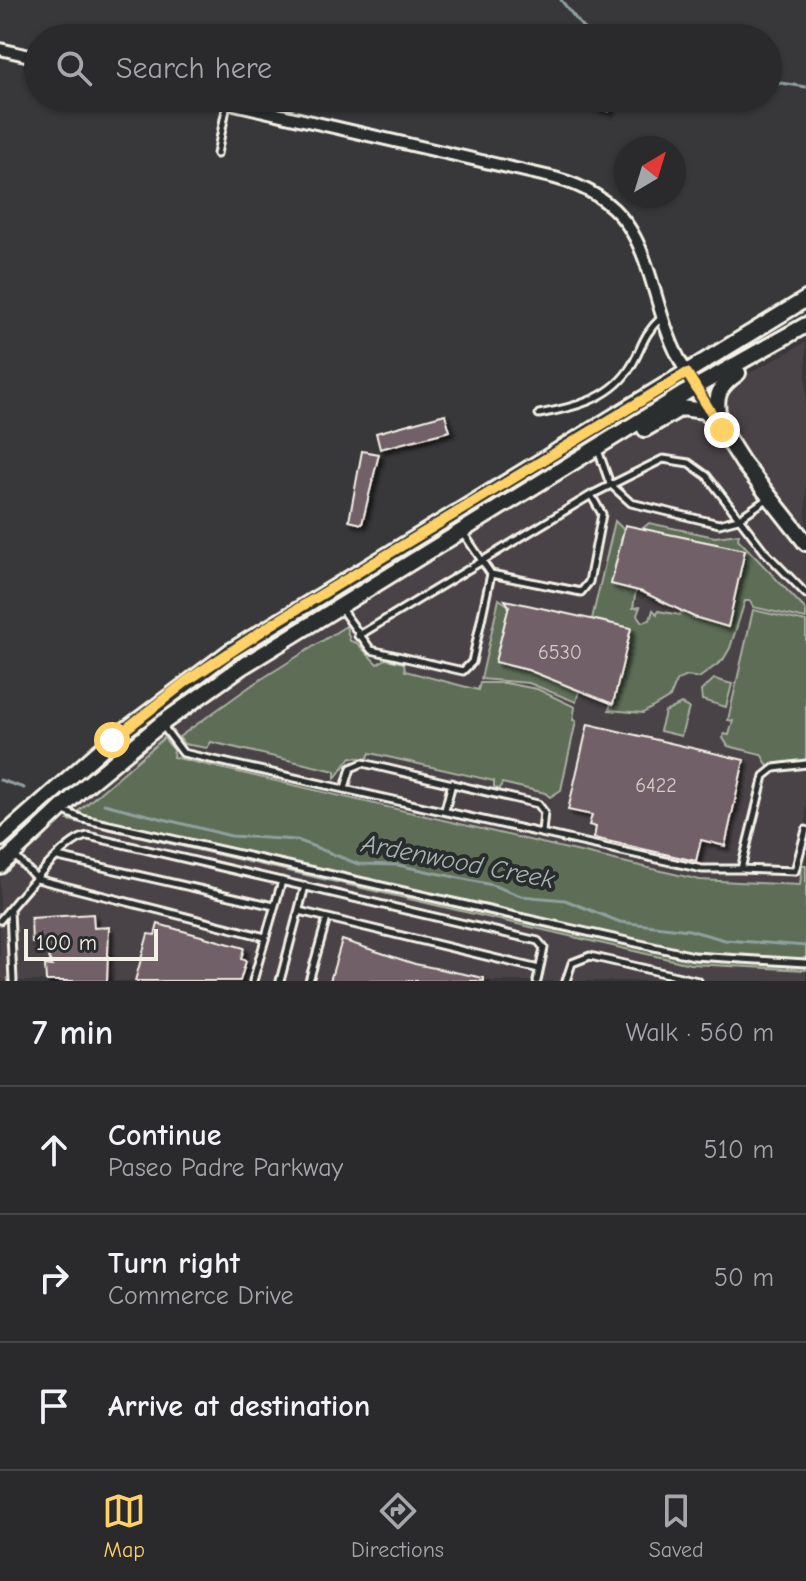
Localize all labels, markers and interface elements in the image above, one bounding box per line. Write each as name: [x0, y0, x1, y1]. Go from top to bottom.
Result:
search box: [24, 24, 782, 112]
icon: search: [52, 46, 96, 90]
text: Search here: [116, 51, 272, 86]
north arrow: [614, 136, 686, 208]
route end: [704, 412, 740, 448]
house number: 6530: [538, 641, 582, 664]
route start: [94, 722, 130, 758]
house number: 6422: [635, 774, 677, 797]
water label: Ardenwood Creek: [358, 828, 557, 895]
scale bar: [24, 925, 158, 961]
text: 100 m: [36, 930, 97, 956]
text: 7 min: [32, 1013, 113, 1053]
text: Walk · 560 m: [625, 1018, 774, 1048]
text: Continue: [108, 1118, 222, 1153]
icon: ahead: [32, 1128, 76, 1172]
text: 510 m: [704, 1135, 774, 1165]
text: Paseo Padre Parkway: [108, 1153, 343, 1183]
text: Turn right: [108, 1246, 240, 1281]
icon: right: [32, 1256, 76, 1300]
text: 50 m: [714, 1263, 774, 1293]
text: Commerce Drive: [108, 1281, 293, 1311]
icon: arrive: [32, 1384, 76, 1428]
text: Arrive at destination: [108, 1389, 370, 1424]
tab: Map: [102, 1489, 146, 1563]
tab: Directions: [351, 1489, 444, 1563]
tab: Saved: [649, 1489, 704, 1563]

